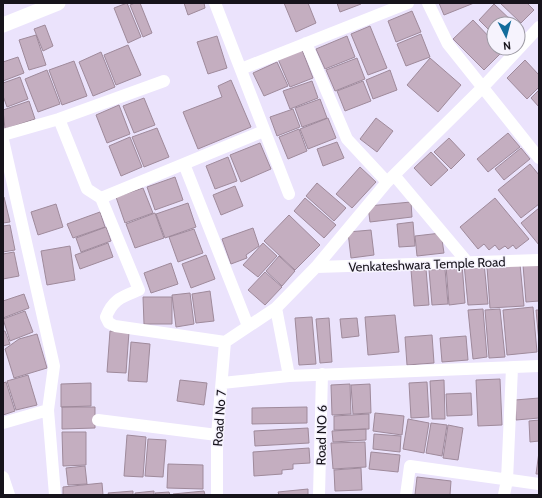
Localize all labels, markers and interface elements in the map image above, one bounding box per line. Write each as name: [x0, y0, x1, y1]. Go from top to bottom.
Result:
north arrow: [486, 16, 526, 56]
text: N: [502, 39, 512, 53]
street label: Venkateshwara Temple Road: [348, 253, 506, 275]
street label: Road No 7: [209, 389, 229, 447]
street label: Road NO 6: [312, 405, 330, 465]

